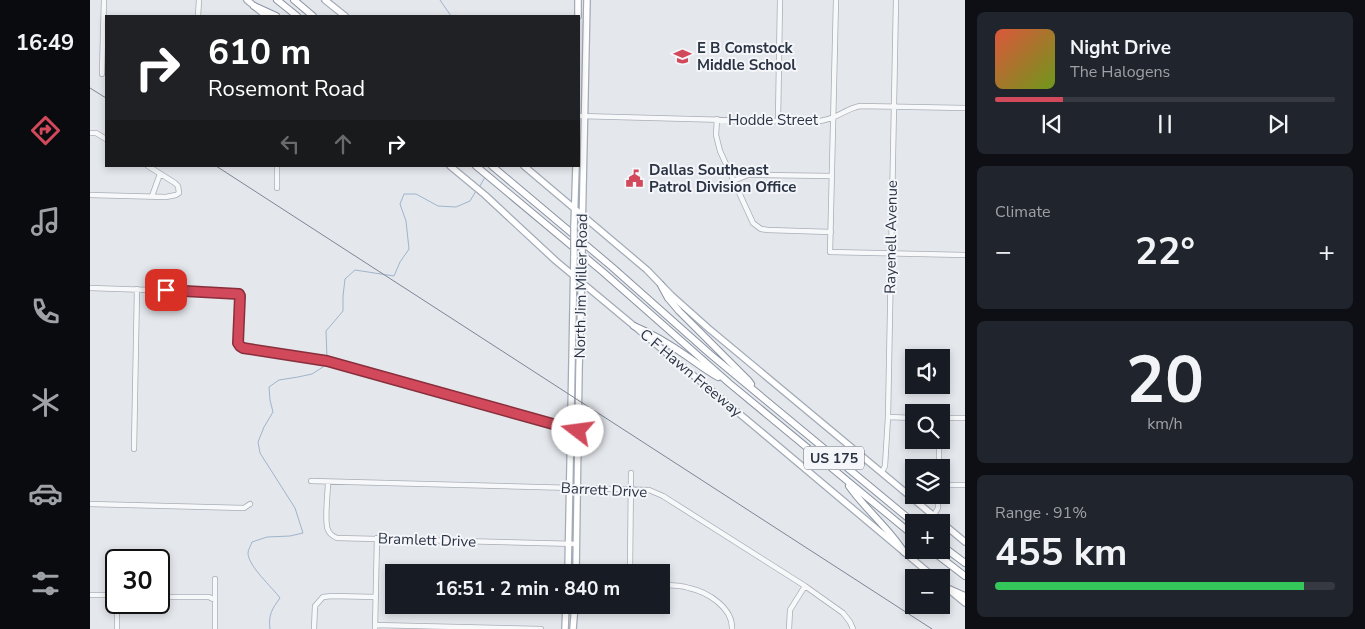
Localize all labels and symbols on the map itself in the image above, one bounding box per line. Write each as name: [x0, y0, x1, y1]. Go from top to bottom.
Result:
place label: E B Comstock Middle School: [697, 38, 796, 75]
school or university icon: E B Comstock Middle School: [673, 47, 693, 67]
street label: Hodde Street: [728, 110, 819, 130]
place label: Dallas Southeast Patrol Division Office: [649, 160, 796, 197]
public building icon: Dallas Southeast Patrol Division Office: [625, 169, 645, 189]
street label: Rayenell Avenue: [880, 180, 902, 294]
street label: North Jim Miller Road: [570, 213, 592, 359]
pin: [145, 269, 187, 311]
street label: C F Hawn Freeway: [636, 324, 747, 422]
position arrow: [551, 404, 603, 456]
road number: US 175: [804, 446, 864, 469]
street label: Barrett Drive: [560, 478, 648, 502]
street label: Bramlett Drive: [378, 528, 476, 552]
speed limit sign: 30: [105, 549, 170, 614]

